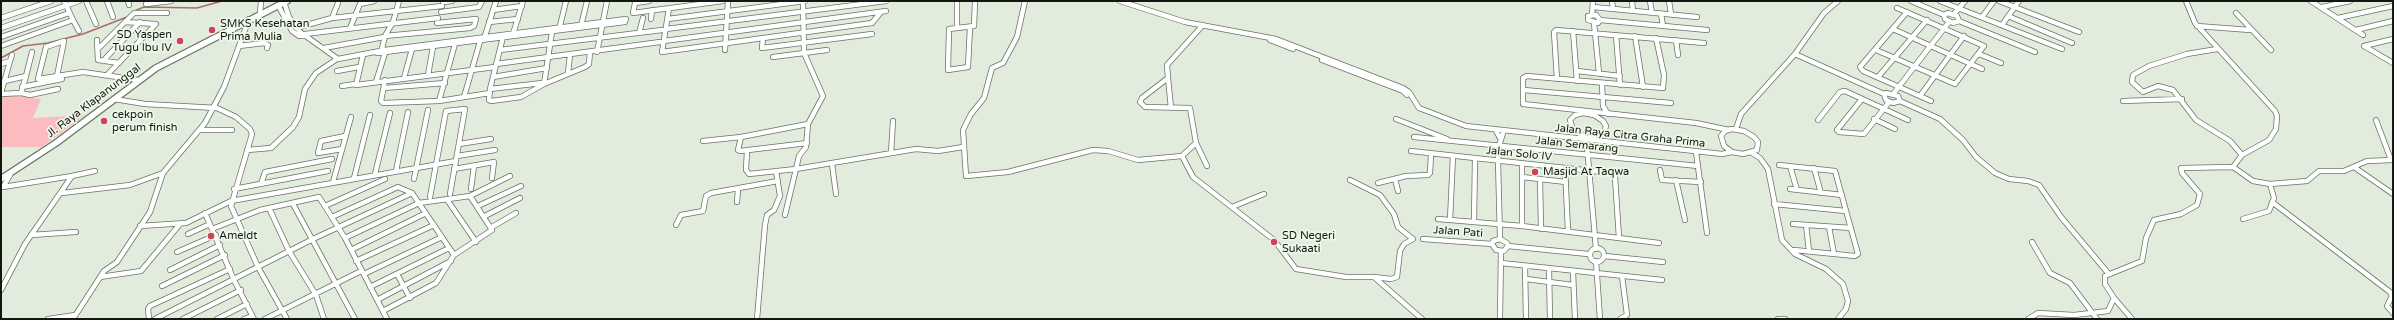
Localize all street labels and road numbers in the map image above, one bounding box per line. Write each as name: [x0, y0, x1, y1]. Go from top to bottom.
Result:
street label: Jl. Raya Klapanunggal: [44, 61, 144, 141]
street label: Jalan Raya Citra Graha Prima: [1554, 122, 1706, 150]
street label: Jalan Semarang: [1535, 134, 1619, 156]
street label: Jalan Solo IV: [1485, 144, 1553, 164]
street label: Jalan Pati: [1433, 224, 1483, 240]

